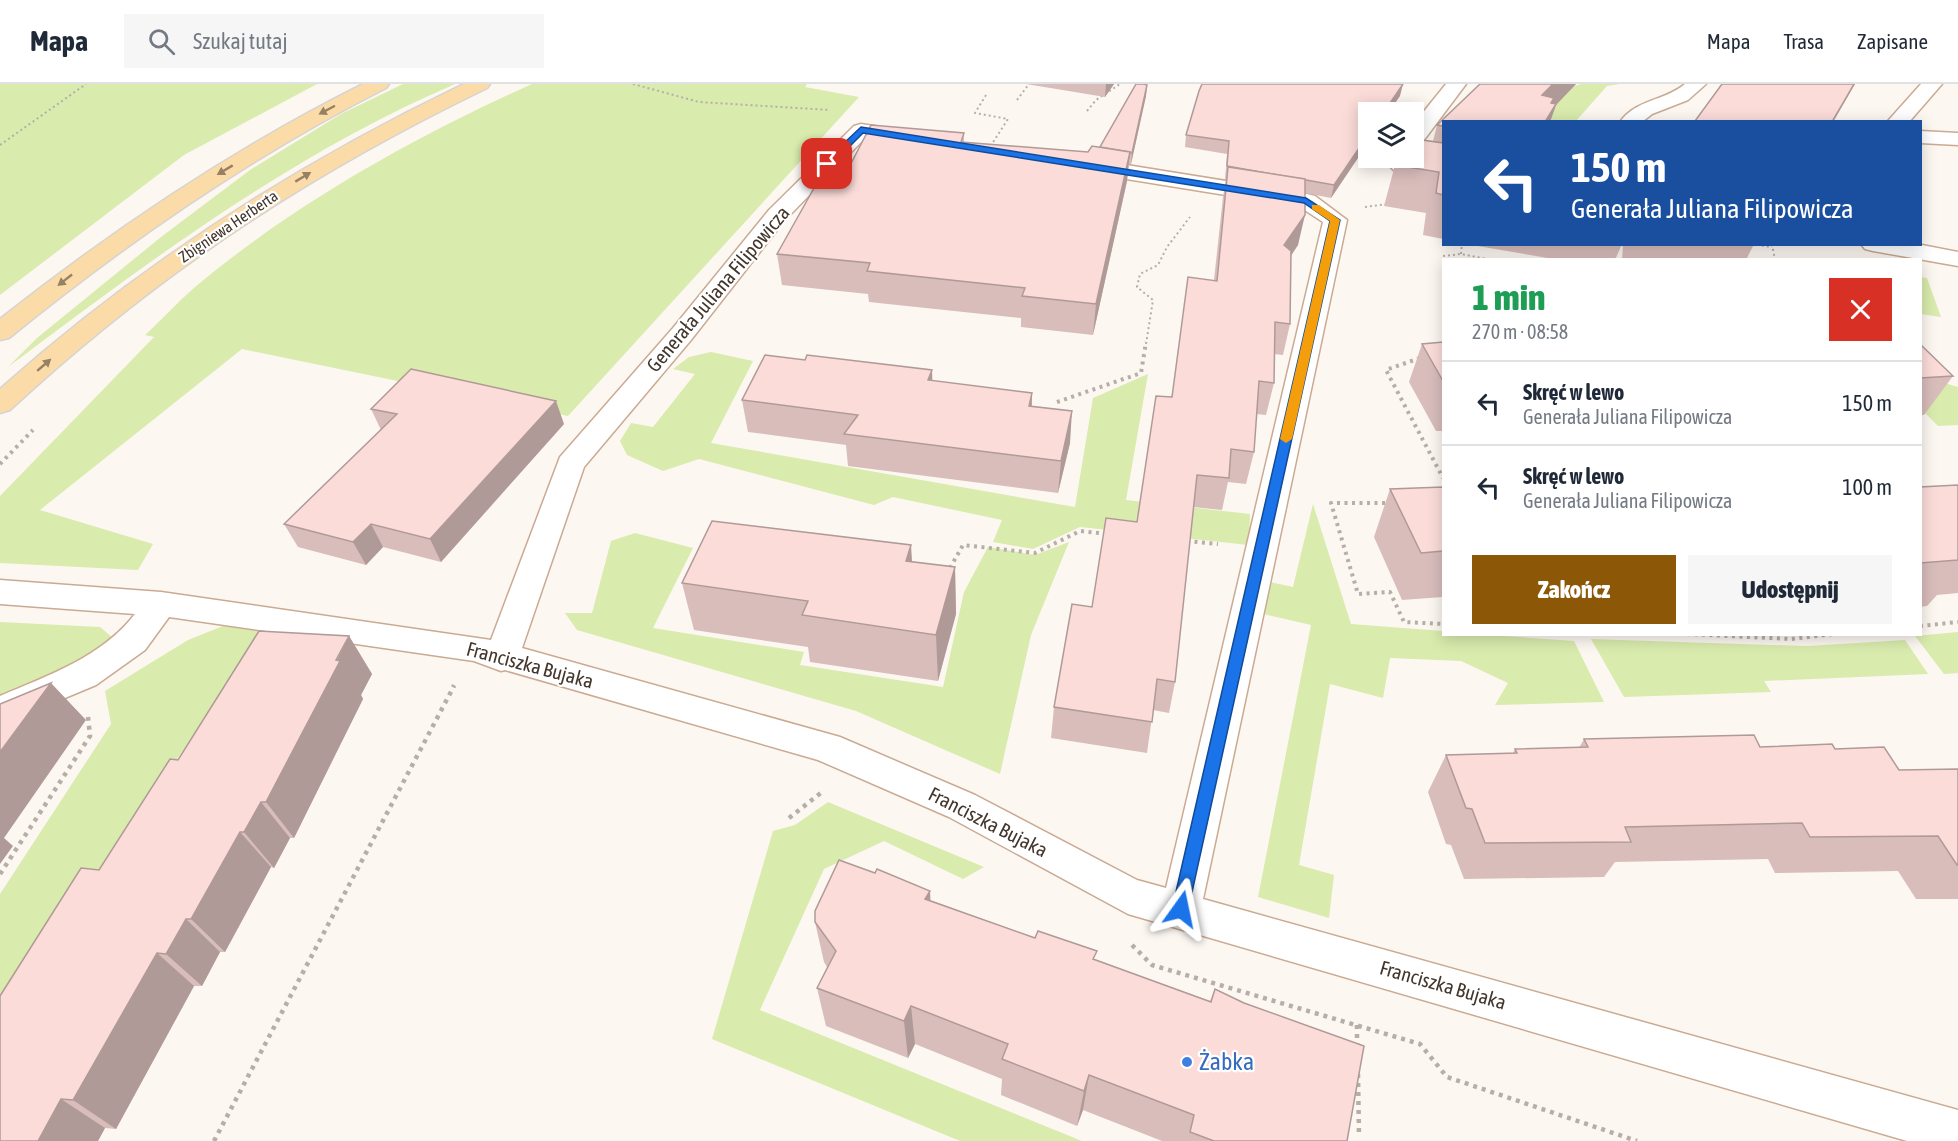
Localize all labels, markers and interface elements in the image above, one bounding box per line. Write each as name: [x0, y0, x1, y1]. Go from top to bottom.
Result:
search box: [124, 14, 544, 68]
text: Mapa: [30, 25, 88, 57]
icon: search: [145, 25, 178, 58]
text: Szukaj tutaj: [193, 28, 287, 54]
text: Mapa: [1707, 29, 1750, 53]
text: Trasa: [1783, 29, 1824, 53]
text: Zapisane: [1857, 29, 1928, 53]
map controls: [1358, 102, 1424, 168]
button: layers: [1358, 102, 1424, 168]
one-way arrow: [318, 105, 335, 115]
pin: [801, 138, 852, 189]
text: 150 m: [1571, 143, 1666, 191]
icon: left: [1472, 144, 1550, 222]
icon: arrive: [810, 147, 843, 180]
one-way arrow: [217, 164, 233, 175]
one-way arrow: [295, 171, 311, 182]
street label: Zbigniewa Herberta: [175, 186, 282, 267]
text: Generała Juliana Filipowicza: [1571, 193, 1854, 224]
street label: Generała Juliana Filipowicza: [642, 201, 794, 376]
one-way arrow: [57, 274, 72, 286]
text: 1 min: [1472, 276, 1546, 318]
button: close: [1829, 278, 1892, 341]
text: 270 m · 08:58: [1472, 320, 1568, 343]
one-way arrow: [36, 359, 51, 372]
text: Skręć w lewo: [1523, 379, 1624, 405]
icon: left: [1472, 387, 1505, 420]
text: 150 m: [1842, 390, 1892, 416]
text: Generała Juliana Filipowicza: [1523, 405, 1732, 428]
text: Skręć w lewo: [1523, 463, 1624, 489]
icon: left: [1472, 471, 1505, 504]
text: 100 m: [1842, 474, 1892, 500]
text: Generała Juliana Filipowicza: [1523, 489, 1732, 512]
button: Zakończ: [1472, 555, 1676, 624]
button: Udostępnij: [1688, 555, 1892, 624]
street label: Franciszka Bujaka: [464, 637, 596, 693]
street label: Franciszka Bujaka: [925, 782, 1052, 861]
position arrow: [1149, 877, 1213, 941]
street label: Franciszka Bujaka: [1377, 955, 1509, 1014]
place label: Żabka: [1199, 1048, 1254, 1075]
marker: Żabka: [1180, 1055, 1194, 1069]

